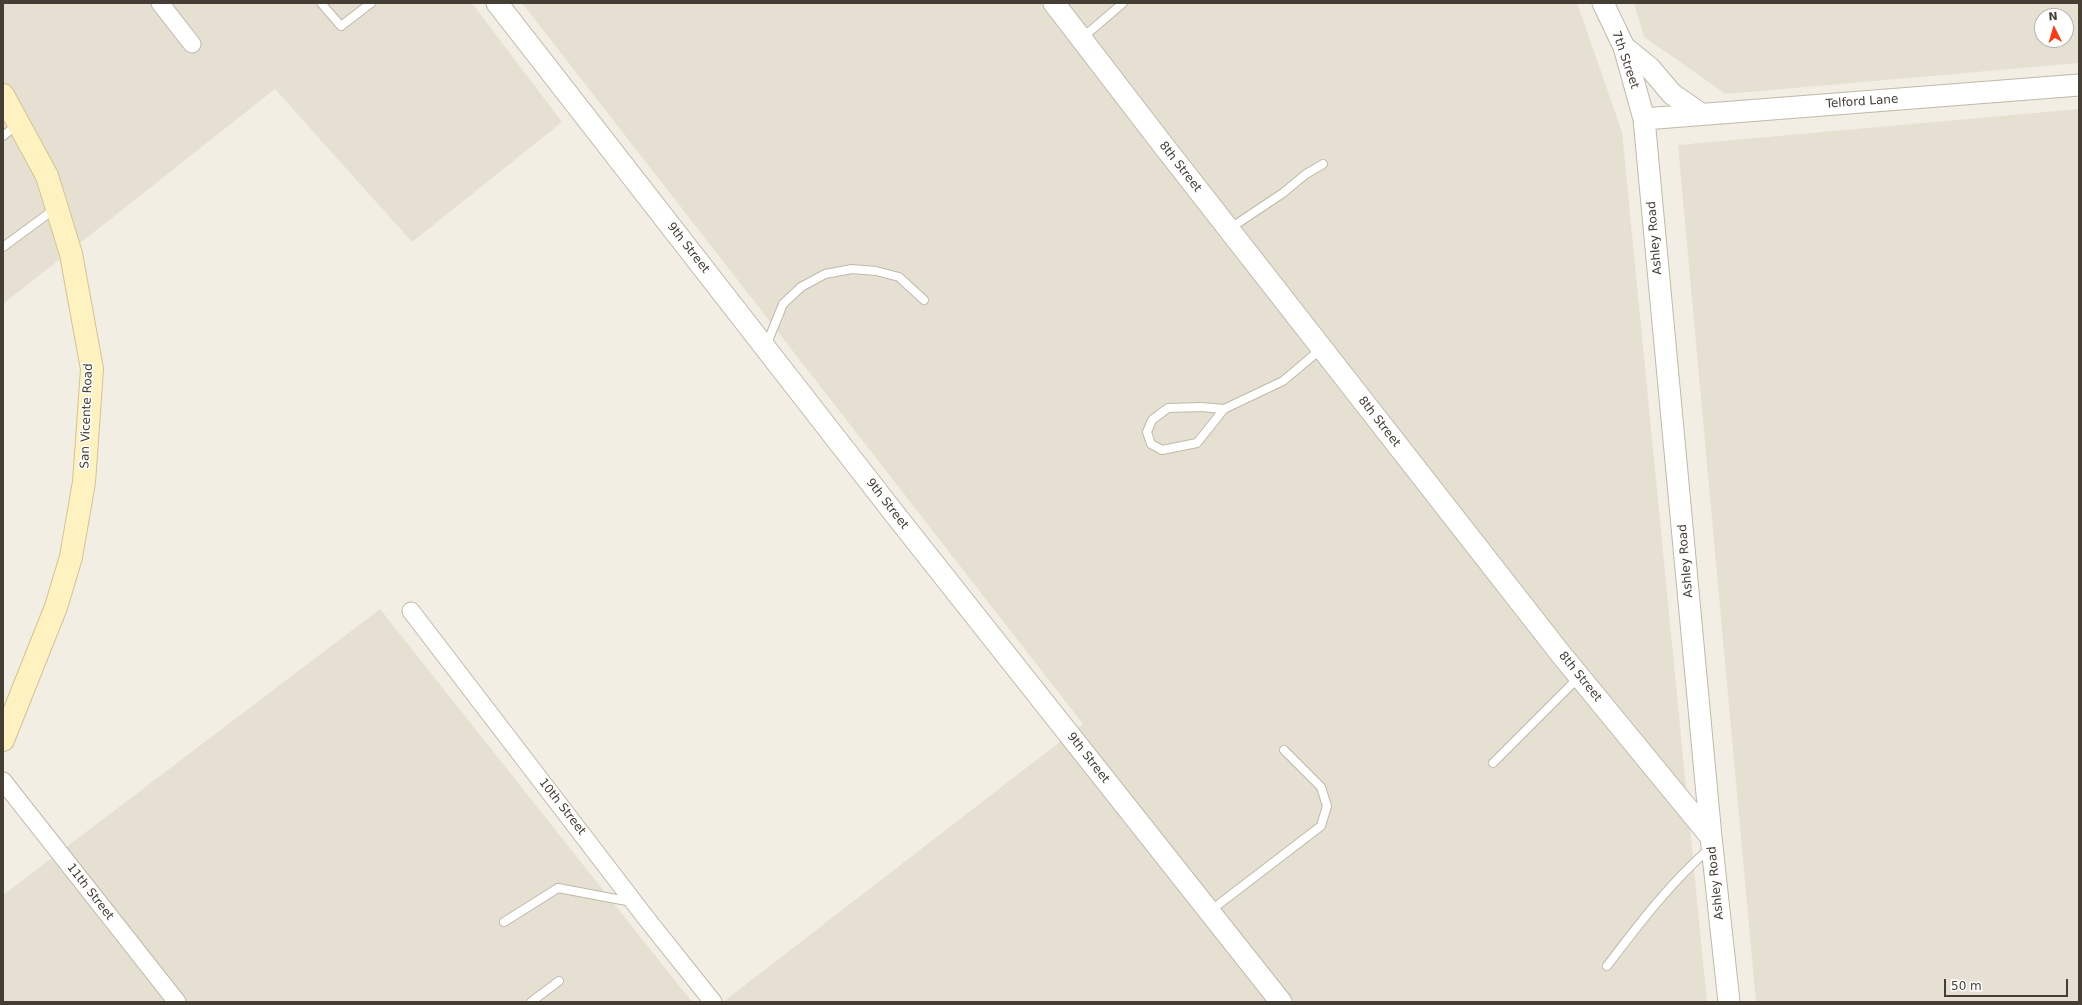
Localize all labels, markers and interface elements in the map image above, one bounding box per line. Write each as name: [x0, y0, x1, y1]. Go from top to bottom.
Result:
north arrow: [2034, 8, 2074, 48]
text: N: [2048, 10, 2058, 23]
street label: 7th Street: [1608, 29, 1642, 91]
street label: Telford Lane: [1825, 92, 1899, 112]
street label: 8th Street: [1156, 139, 1204, 195]
street label: Ashley Road: [1645, 201, 1665, 275]
street label: 9th Street: [664, 220, 712, 276]
street label: San Vicente Road: [78, 363, 96, 469]
street label: 8th Street: [1355, 394, 1403, 450]
street label: 9th Street: [863, 476, 911, 532]
street label: Ashley Road: [1676, 524, 1696, 598]
street label: 8th Street: [1555, 649, 1605, 705]
street label: 9th Street: [1064, 730, 1112, 786]
street label: 10th Street: [535, 776, 589, 838]
street label: Ashley Road: [1705, 846, 1727, 920]
street label: 11th Street: [63, 861, 117, 923]
scale bar: [1946, 971, 2070, 997]
text: 50 m: [1951, 979, 1982, 993]

